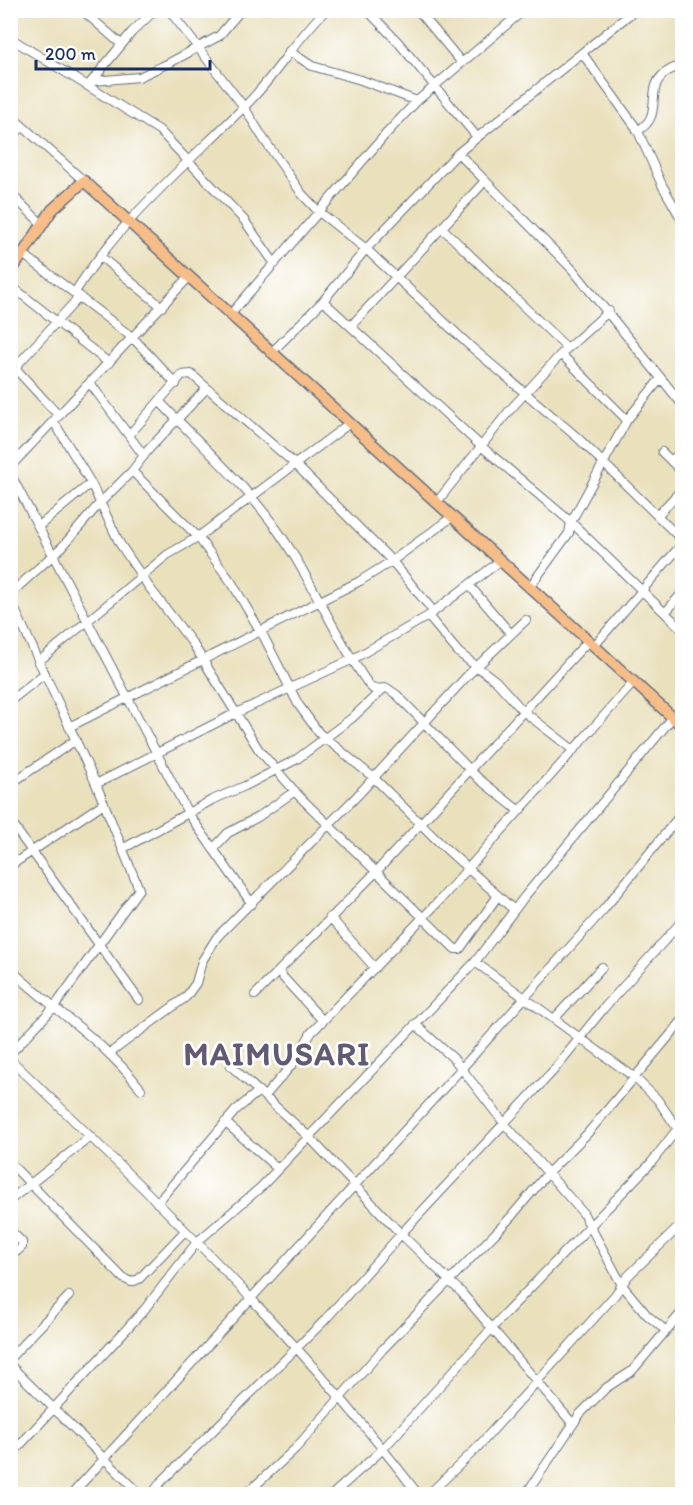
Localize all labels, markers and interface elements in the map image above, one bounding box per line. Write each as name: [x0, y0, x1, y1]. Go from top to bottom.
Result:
scale bar: [36, 33, 210, 71]
text: 200 m: [45, 43, 96, 65]
district label: MAIMUSARI: [183, 1035, 371, 1073]

